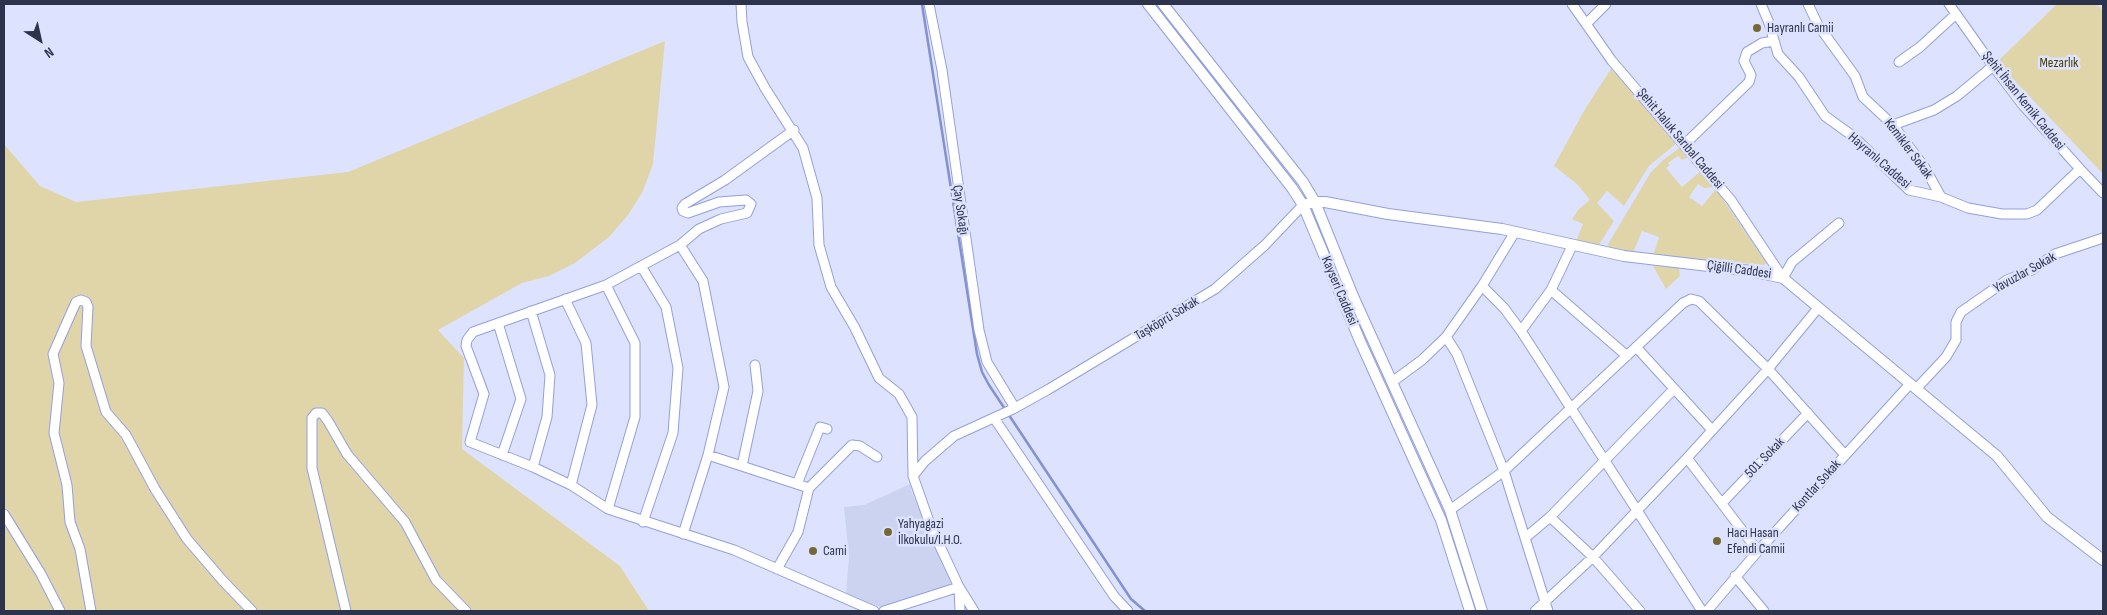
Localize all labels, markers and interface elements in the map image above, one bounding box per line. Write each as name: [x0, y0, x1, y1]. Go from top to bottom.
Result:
north arrow: [15, 15, 65, 65]
place label: Hayranlı Camii: [1767, 20, 1834, 36]
marker: Hayranlı Camii: [1751, 22, 1763, 34]
text: N: [41, 44, 57, 62]
street label: Şehit İhsan Kemik Caddesi: [1978, 48, 2068, 154]
park label: Mezarlık: [2040, 55, 2078, 71]
street label: Şehit Haluk Sarıbal Caddesi: [1633, 85, 1727, 193]
street label: Kemikler Sokak: [1880, 116, 1936, 182]
street label: Hayranlı Caddesi: [1844, 129, 1914, 193]
street label: Çay Sokağı: [948, 184, 972, 236]
street label: Yavuzlar Sokak: [1991, 249, 2059, 297]
street label: Kayseri Caddesi: [1317, 254, 1361, 328]
street label: Çiğilli Caddesi: [1706, 257, 1772, 283]
street label: Taşköprü Sokak: [1132, 293, 1202, 345]
street label: 501. Sokak: [1742, 434, 1788, 482]
street label: Kontlar Sokak: [1789, 456, 1845, 516]
place label: Yahyagazi İlkokulu/İ.H.O.: [898, 516, 962, 548]
place label: Hacı Hasan Efendi Camii: [1727, 525, 1785, 558]
marker: Yahyagazi İlkokulu/İ.H.O.: [882, 526, 894, 538]
marker: Hacı Hasan Efendi Camii: [1711, 535, 1723, 547]
place label: Cami: [823, 543, 847, 559]
marker: Cami: [807, 545, 819, 557]

